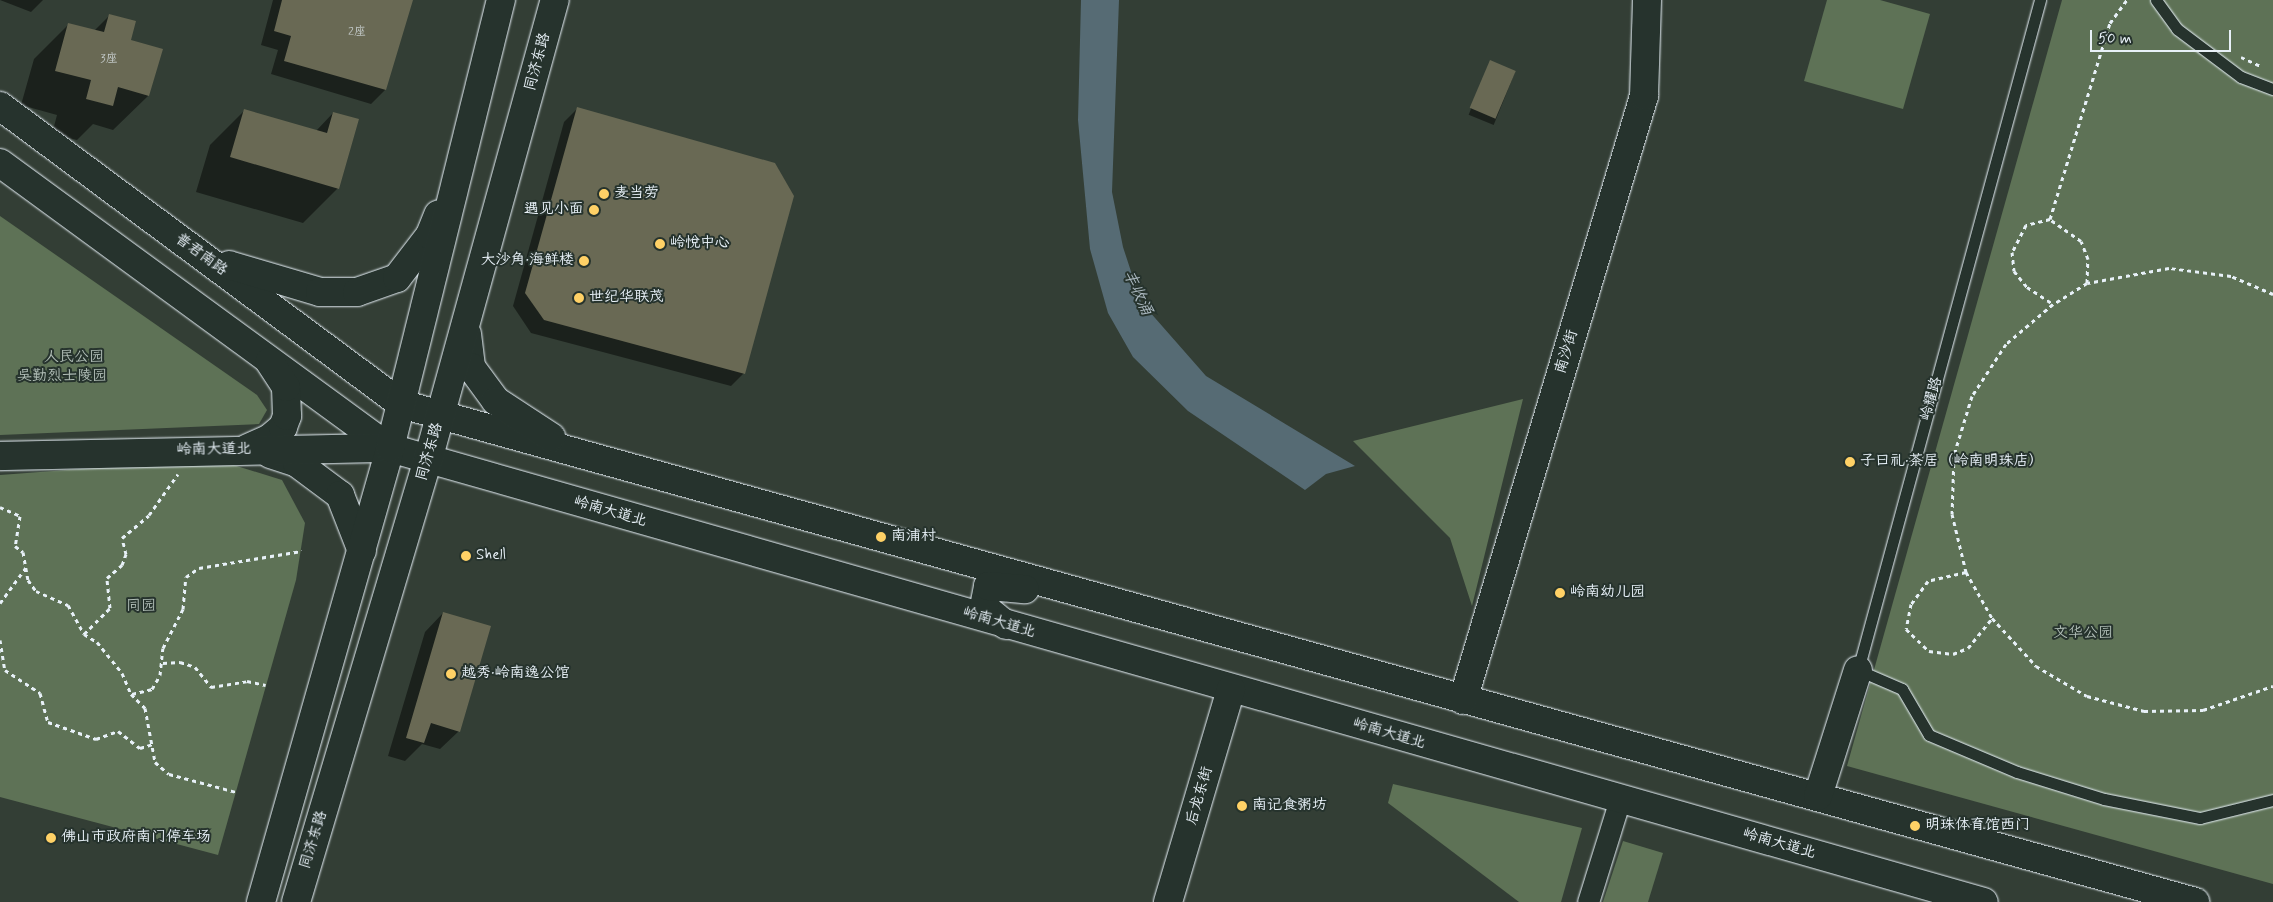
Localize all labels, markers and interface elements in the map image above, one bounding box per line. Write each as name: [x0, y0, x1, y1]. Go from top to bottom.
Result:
scale bar: [2093, 20, 2234, 52]
house number: 2座: [348, 26, 366, 40]
text: 50 m: [2098, 29, 2132, 49]
street label: 同济东路: [522, 31, 554, 93]
house number: 3座: [100, 53, 118, 67]
place label: 麦当劳: [614, 185, 659, 203]
marker: 麦当劳: [598, 188, 610, 200]
place label: 遇见小面: [524, 201, 584, 219]
marker: 遇见小面: [588, 204, 600, 216]
street label: 普君南路: [171, 230, 231, 280]
place label: 岭悦中心: [670, 235, 730, 253]
marker: 岭悦中心: [654, 238, 666, 250]
place label: 大沙角·海鲜楼: [481, 252, 574, 270]
marker: 大沙角·海鲜楼: [578, 255, 590, 267]
water label: 丰收涌: [1118, 267, 1156, 319]
place label: 世纪华联茂: [589, 289, 664, 307]
marker: 世纪华联茂: [573, 292, 585, 304]
street label: 南沙街: [1552, 328, 1582, 376]
park label: 人民公园: [44, 349, 104, 367]
park label: 吴勤烈士陵园: [17, 368, 107, 386]
street label: 岭耀路: [1917, 375, 1947, 423]
street label: 同济东路: [413, 421, 447, 483]
street label: 岭南大道北: [176, 440, 252, 460]
place label: 子曰礼·茶居（岭南明珠店）: [1860, 453, 2043, 471]
marker: 子曰礼·茶居（岭南明珠店）: [1844, 456, 1856, 468]
street label: 岭南大道北: [571, 493, 649, 531]
place label: 南浦村: [891, 528, 936, 546]
marker: 南浦村: [875, 531, 887, 543]
place label: Shell: [476, 547, 506, 565]
marker: Shell: [460, 550, 472, 562]
place label: 岭南幼儿园: [1570, 584, 1645, 602]
marker: 岭南幼儿园: [1554, 587, 1566, 599]
park label: 同园: [126, 598, 156, 616]
street label: 岭南大道北: [960, 604, 1038, 642]
park label: 文华公园: [2053, 625, 2113, 643]
place label: 越秀·岭南逸公馆: [461, 665, 569, 683]
marker: 越秀·岭南逸公馆: [445, 668, 457, 680]
street label: 岭南大道北: [1350, 715, 1428, 753]
street label: 后龙东街: [1183, 765, 1217, 827]
place label: 南记食粥坊: [1252, 797, 1327, 815]
marker: 南记食粥坊: [1236, 800, 1248, 812]
street label: 同济东路: [297, 809, 331, 871]
place label: 明珠体育馆西门: [1925, 817, 2030, 835]
marker: 明珠体育馆西门: [1909, 820, 1921, 832]
street label: 岭南大道北: [1740, 825, 1818, 863]
place label: 佛山市政府南门停车场: [61, 829, 211, 847]
marker: 佛山市政府南门停车场: [45, 832, 57, 844]

